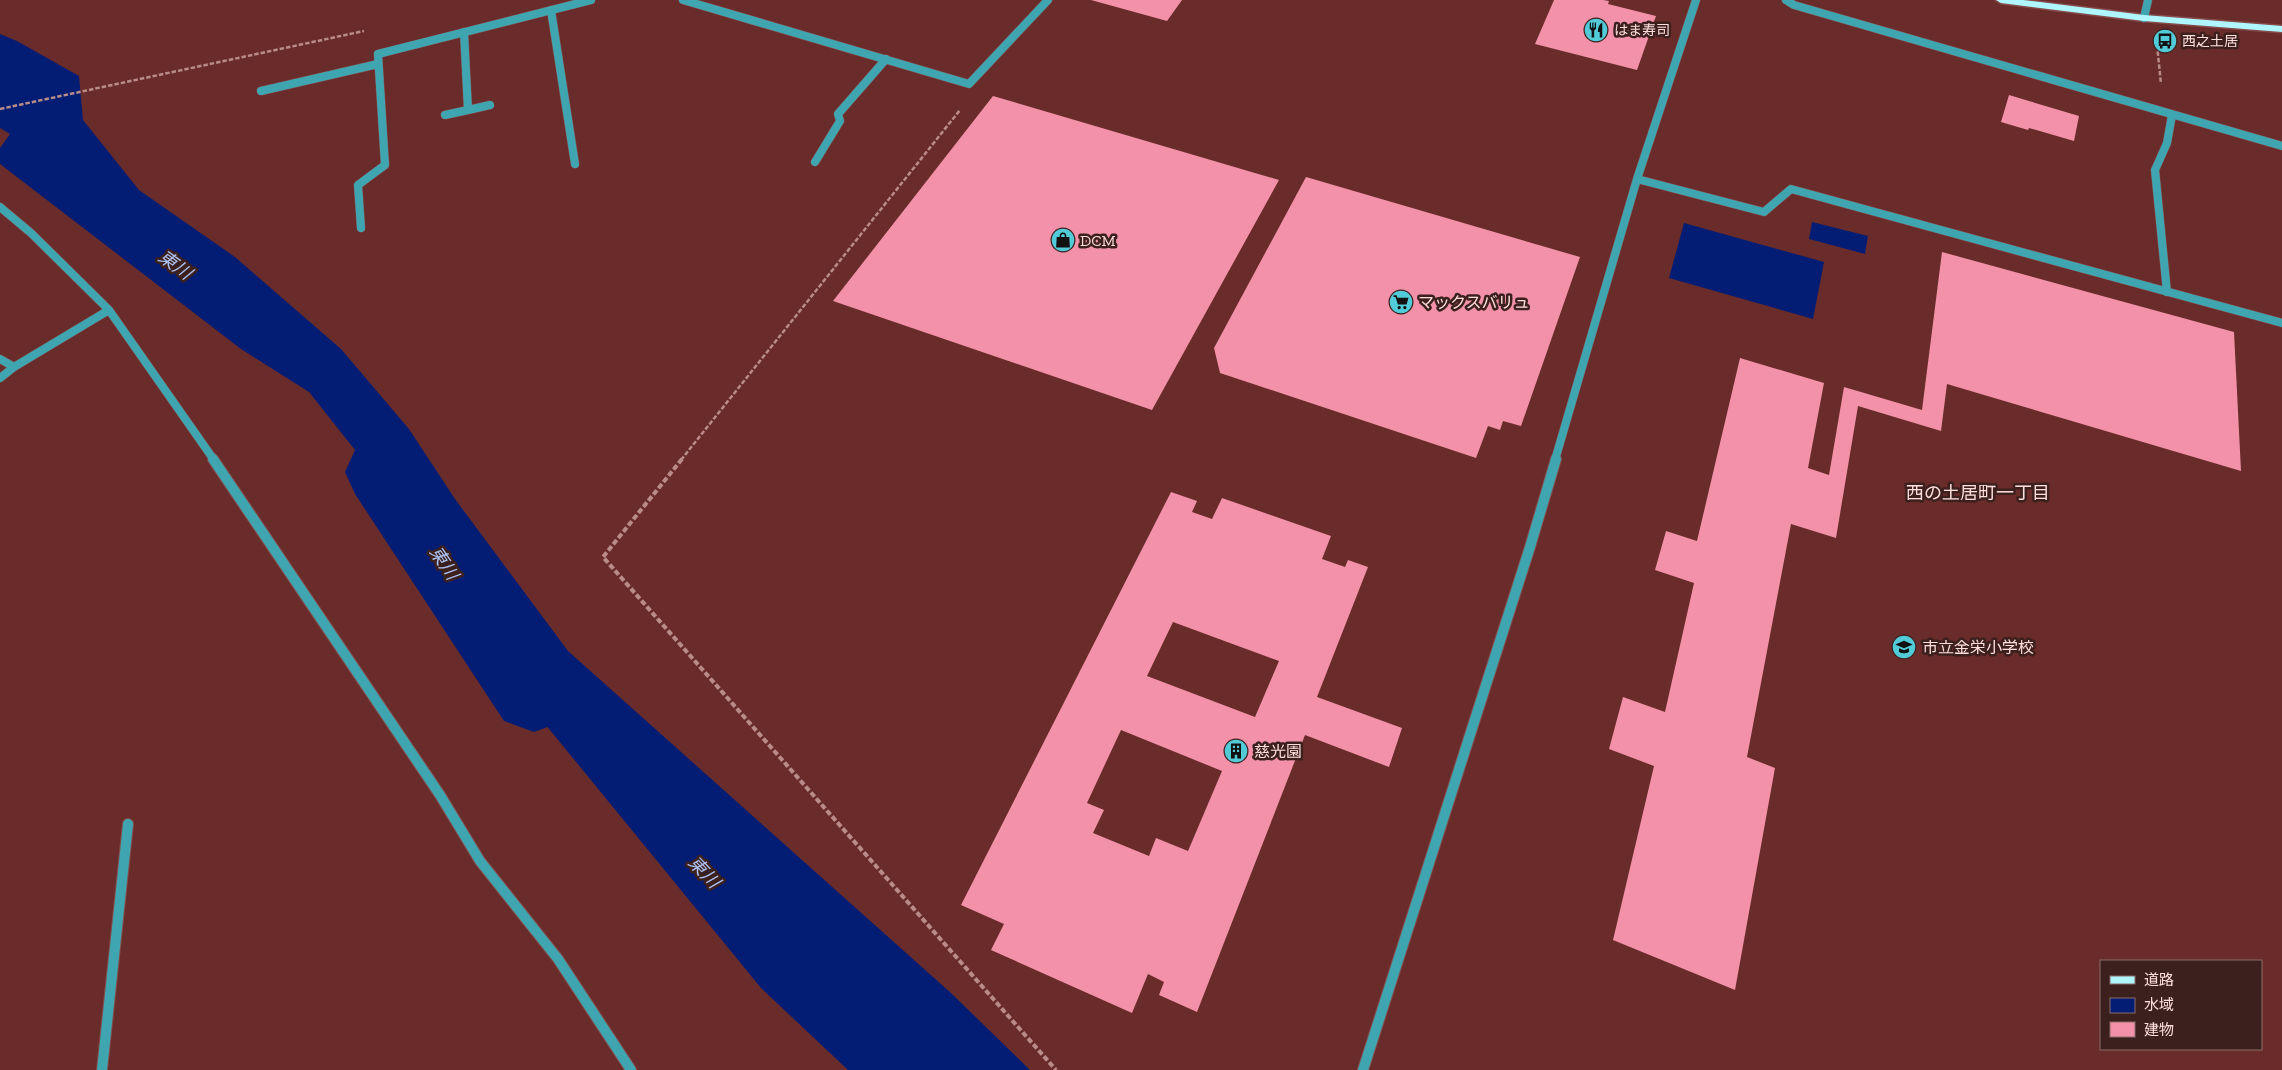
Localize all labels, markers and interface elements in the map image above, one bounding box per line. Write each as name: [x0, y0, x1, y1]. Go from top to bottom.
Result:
restaurant icon: はま寿司: [1583, 17, 1609, 43]
place label: はま寿司: [1614, 22, 1670, 39]
bus stop icon: 西之土居: [2152, 28, 2178, 54]
place label: 西之土居: [2182, 33, 2238, 50]
shop icon: DCM: [1050, 227, 1076, 253]
place label: DCM: [1080, 231, 1116, 250]
water label: 東川: [154, 246, 198, 286]
supermarket icon: マックスバリュ: [1388, 289, 1414, 315]
place label: マックスバリュ: [1418, 293, 1530, 312]
district label: 西の土居町一丁目: [1906, 482, 2050, 504]
water label: 東川: [425, 542, 464, 586]
school or university icon: 市立金栄小学校: [1891, 634, 1917, 660]
place label: 市立金栄小学校: [1922, 638, 2034, 657]
building icon: 慈光園: [1223, 738, 1249, 764]
place label: 慈光園: [1254, 742, 1302, 761]
water label: 東川: [684, 851, 726, 894]
legend: [2100, 960, 2262, 1050]
text: 道路: [2144, 971, 2174, 989]
text: 水域: [2144, 996, 2174, 1014]
text: 建物: [2144, 1021, 2174, 1039]

